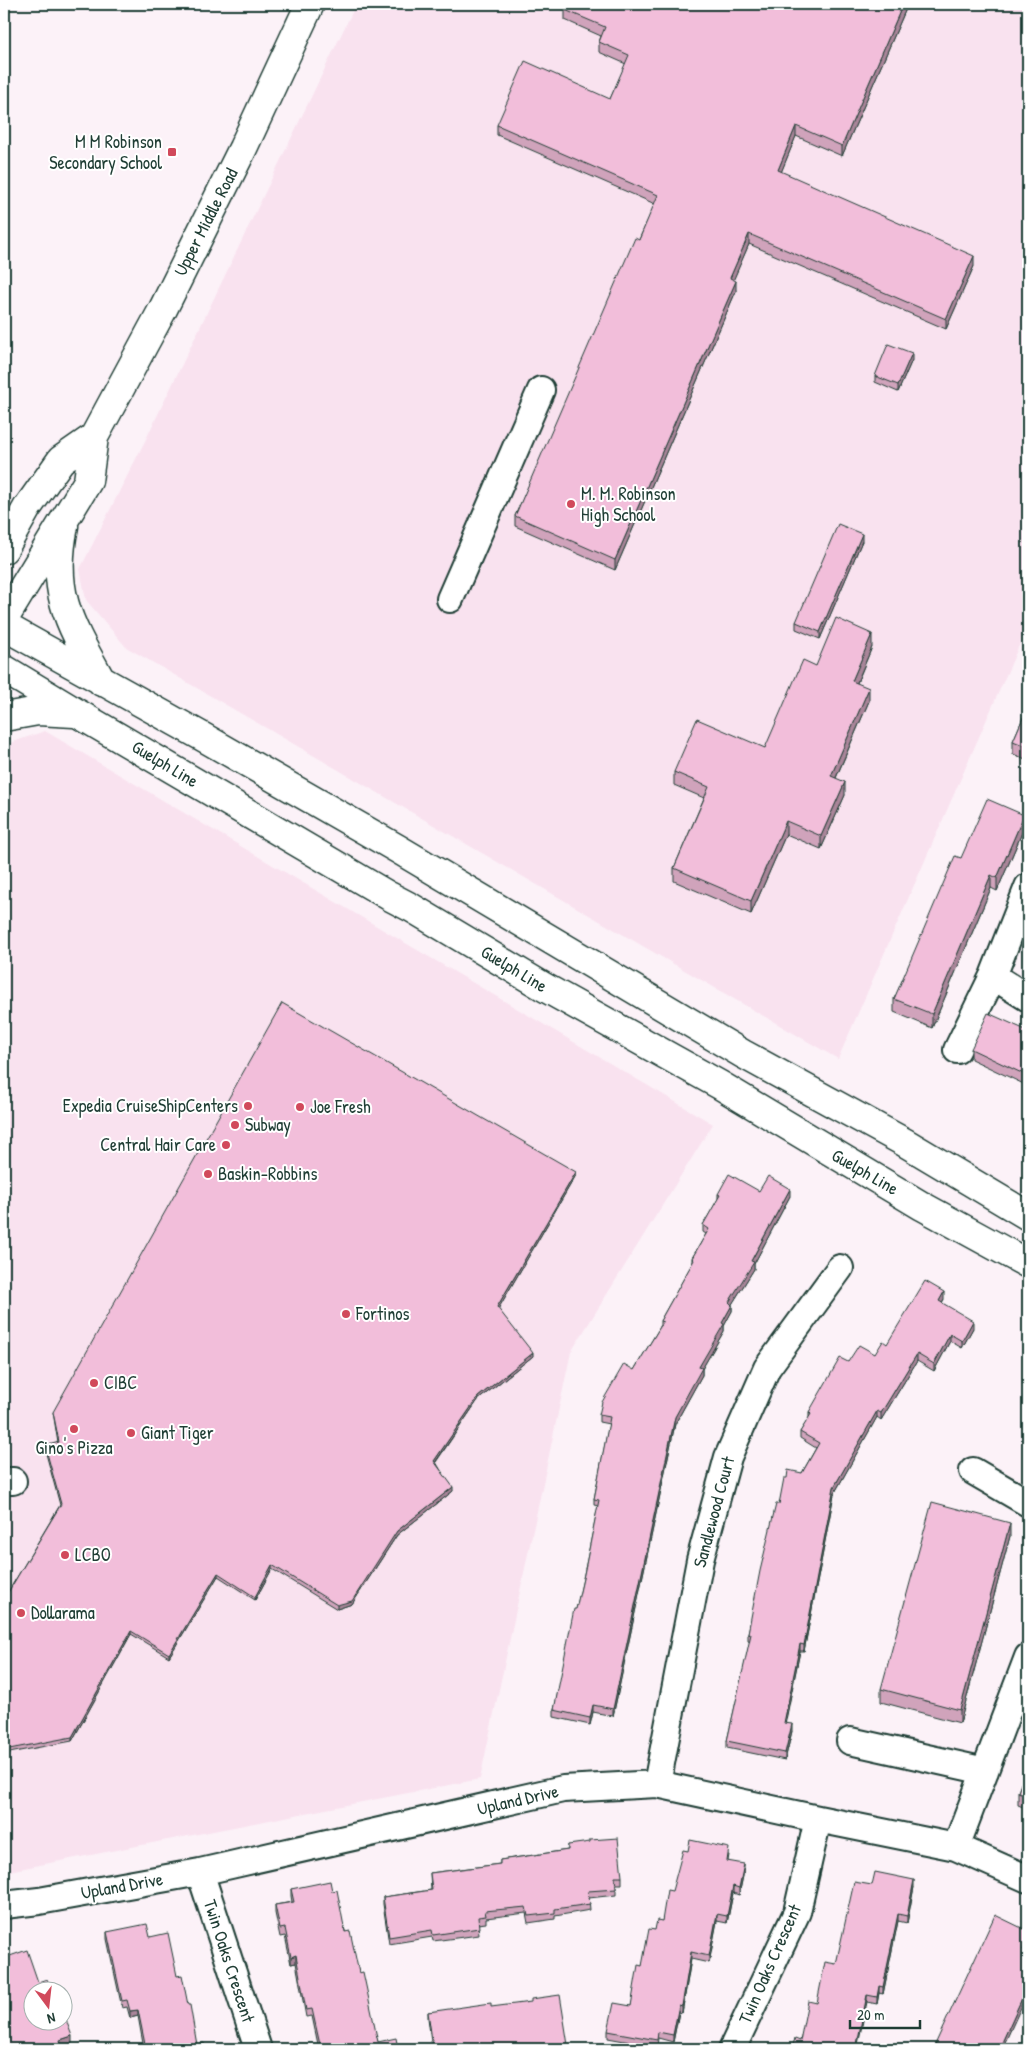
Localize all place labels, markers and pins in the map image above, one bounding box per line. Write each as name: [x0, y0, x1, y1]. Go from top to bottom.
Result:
place label: M M Robinson Secondary School: [49, 129, 162, 175]
marker: M M Robinson Secondary School: [166, 146, 178, 158]
place label: M. M. Robinson High School: [581, 481, 676, 527]
marker: M. M. Robinson High School: [565, 498, 577, 510]
place label: Expedia CruiseShipCenters: [63, 1093, 238, 1118]
place label: Joe Fresh: [310, 1094, 371, 1119]
marker: Expedia CruiseShipCenters: [242, 1100, 254, 1112]
marker: Joe Fresh: [294, 1101, 306, 1113]
place label: Subway: [245, 1112, 291, 1137]
marker: Subway: [229, 1119, 241, 1131]
place label: Central Hair Care: [100, 1132, 216, 1157]
marker: Central Hair Care: [220, 1139, 232, 1151]
place label: Baskin-Robbins: [218, 1161, 317, 1186]
marker: Baskin-Robbins: [202, 1168, 214, 1180]
place label: Fortinos: [355, 1301, 410, 1326]
marker: Fortinos: [340, 1308, 352, 1320]
place label: CIBC: [104, 1370, 137, 1395]
marker: CIBC: [88, 1377, 100, 1389]
place label: Giant Tiger: [141, 1420, 214, 1445]
marker: Gino's Pizza: [68, 1423, 80, 1435]
marker: Giant Tiger: [125, 1427, 137, 1439]
place label: Gino's Pizza: [35, 1435, 113, 1460]
place label: LCBO: [75, 1542, 111, 1567]
marker: LCBO: [59, 1549, 71, 1561]
place label: Dollarama: [31, 1600, 95, 1625]
marker: Dollarama: [15, 1607, 27, 1619]

